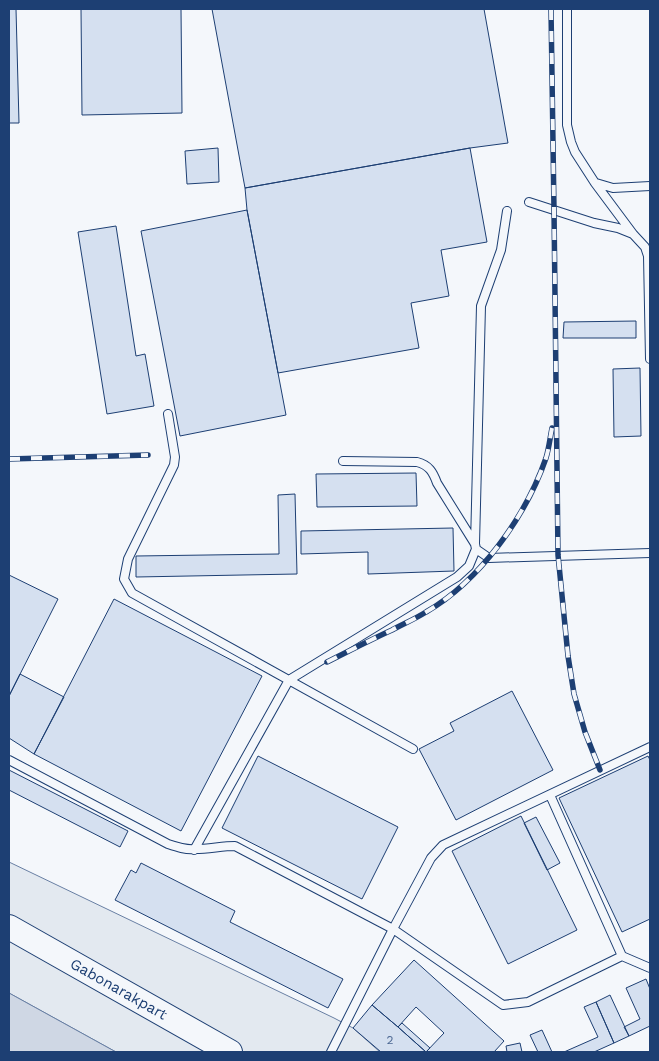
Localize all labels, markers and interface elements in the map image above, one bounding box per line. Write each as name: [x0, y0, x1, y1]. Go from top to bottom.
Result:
street label: Gabonarakpart: [67, 955, 171, 1024]
house number: 2: [387, 1033, 394, 1047]

